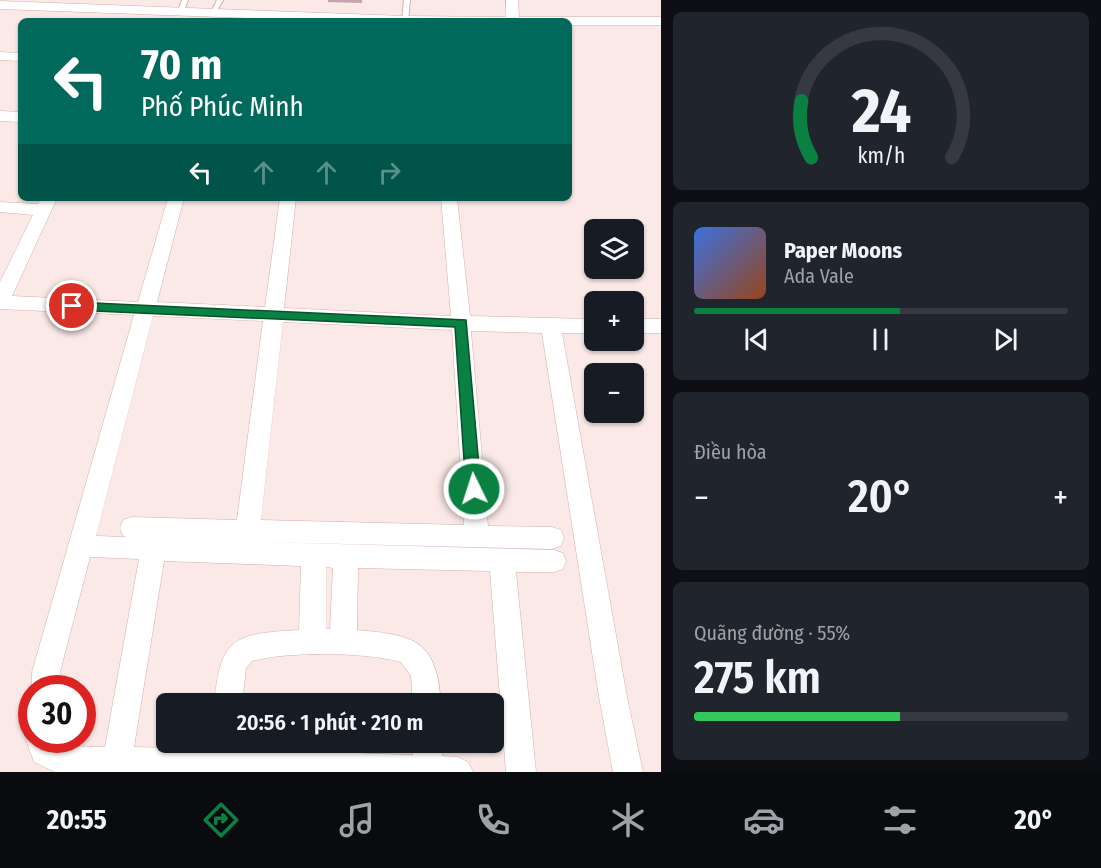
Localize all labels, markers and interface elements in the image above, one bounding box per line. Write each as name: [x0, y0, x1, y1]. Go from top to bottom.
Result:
text: 70 m: [141, 40, 222, 90]
icon: left: [42, 42, 120, 120]
text: 24: [850, 74, 911, 149]
text: Phố Phúc Minh: [141, 91, 304, 123]
text: km/h: [857, 143, 905, 169]
icon: left: [184, 156, 217, 189]
icon: ahead: [247, 156, 280, 189]
icon: ahead: [310, 156, 343, 189]
icon: right: [373, 156, 406, 189]
map controls: [584, 219, 644, 423]
button: layers: [584, 219, 644, 279]
text: Paper Moons: [784, 237, 902, 264]
text: Ada Vale: [784, 264, 854, 288]
pin: [46, 280, 97, 331]
icon: arrive: [55, 289, 88, 322]
button: +: [584, 291, 644, 351]
icon: previous: [740, 323, 773, 356]
icon: pause: [864, 323, 897, 356]
icon: next: [989, 323, 1022, 356]
button: −: [584, 363, 644, 423]
text: Điều hòa: [694, 440, 767, 464]
position arrow: [442, 457, 506, 521]
text: 20°: [848, 470, 914, 524]
text: −: [694, 478, 709, 518]
text: +: [1053, 478, 1068, 518]
text: Quãng đường · 55%: [694, 621, 850, 645]
text: 275 km: [694, 651, 821, 705]
speed limit sign: 30: [18, 675, 96, 753]
text: 20:56 · 1 phút · 210 m: [237, 709, 423, 736]
icon: directions: [200, 799, 242, 841]
icon: music: [336, 799, 378, 841]
icon: phone: [472, 799, 514, 841]
icon: climate: [607, 799, 649, 841]
icon: car: [743, 799, 785, 841]
icon: filters: [879, 799, 921, 841]
text: 20:55: [47, 804, 107, 836]
text: 20°: [1014, 804, 1054, 836]

